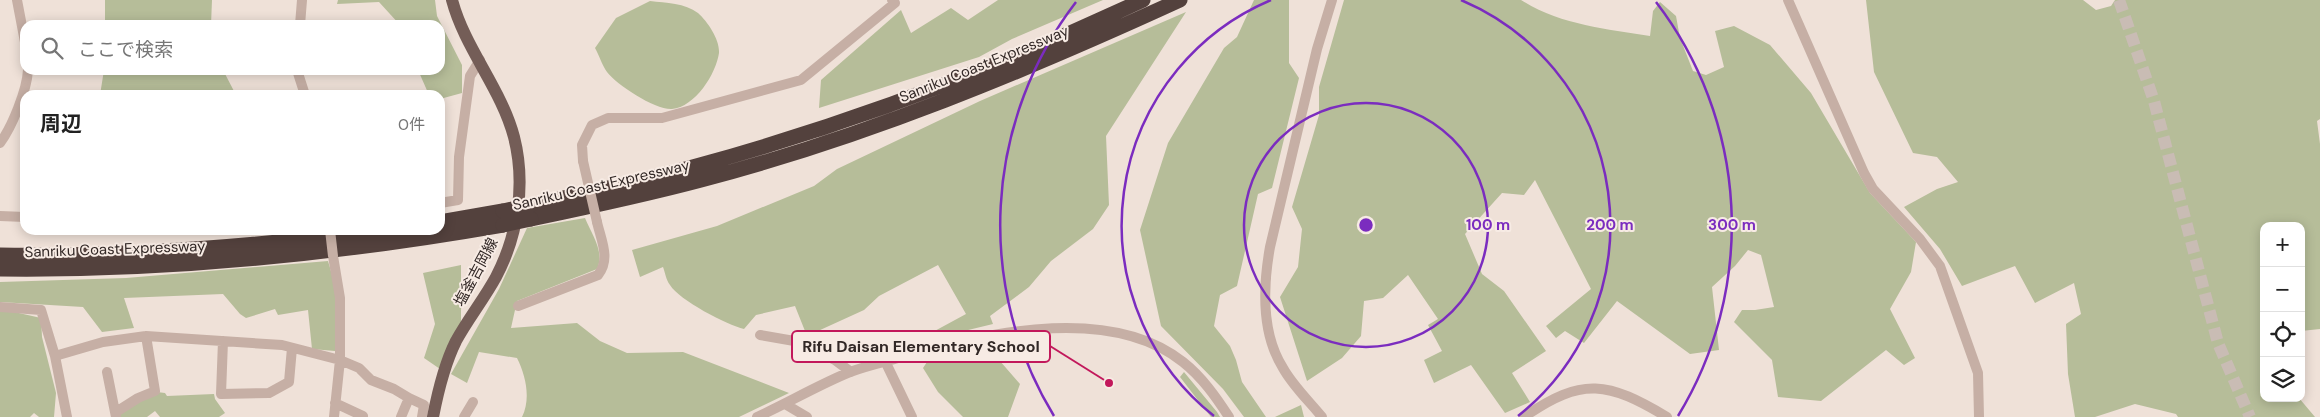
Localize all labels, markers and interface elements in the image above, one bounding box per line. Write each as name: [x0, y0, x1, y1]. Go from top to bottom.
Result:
search box: [20, 20, 445, 75]
street label: Sanriku Coast Expressway: [896, 21, 1072, 107]
icon: search: [38, 34, 66, 62]
text: ここで検索: [78, 37, 173, 62]
text: 周辺: [40, 110, 82, 138]
text: 0件: [398, 114, 425, 135]
street label: Sanriku Coast Expressway: [511, 155, 692, 215]
text: 100 m: [1466, 215, 1510, 235]
text: 200 m: [1586, 215, 1634, 235]
text: 300 m: [1708, 215, 1756, 235]
centre of rings: [1357, 216, 1375, 234]
map controls: [2260, 222, 2305, 402]
button: +: [2260, 222, 2305, 267]
street label: 塩釜吉岡線: [450, 234, 502, 310]
street label: Sanriku Coast Expressway: [24, 236, 206, 262]
button: −: [2260, 267, 2305, 312]
button: locate: [2260, 312, 2305, 357]
callout: Rifu Daisan Elementary School: [792, 331, 1050, 362]
text: Rifu Daisan Elementary School: [802, 336, 1040, 357]
button: layers: [2260, 357, 2305, 402]

